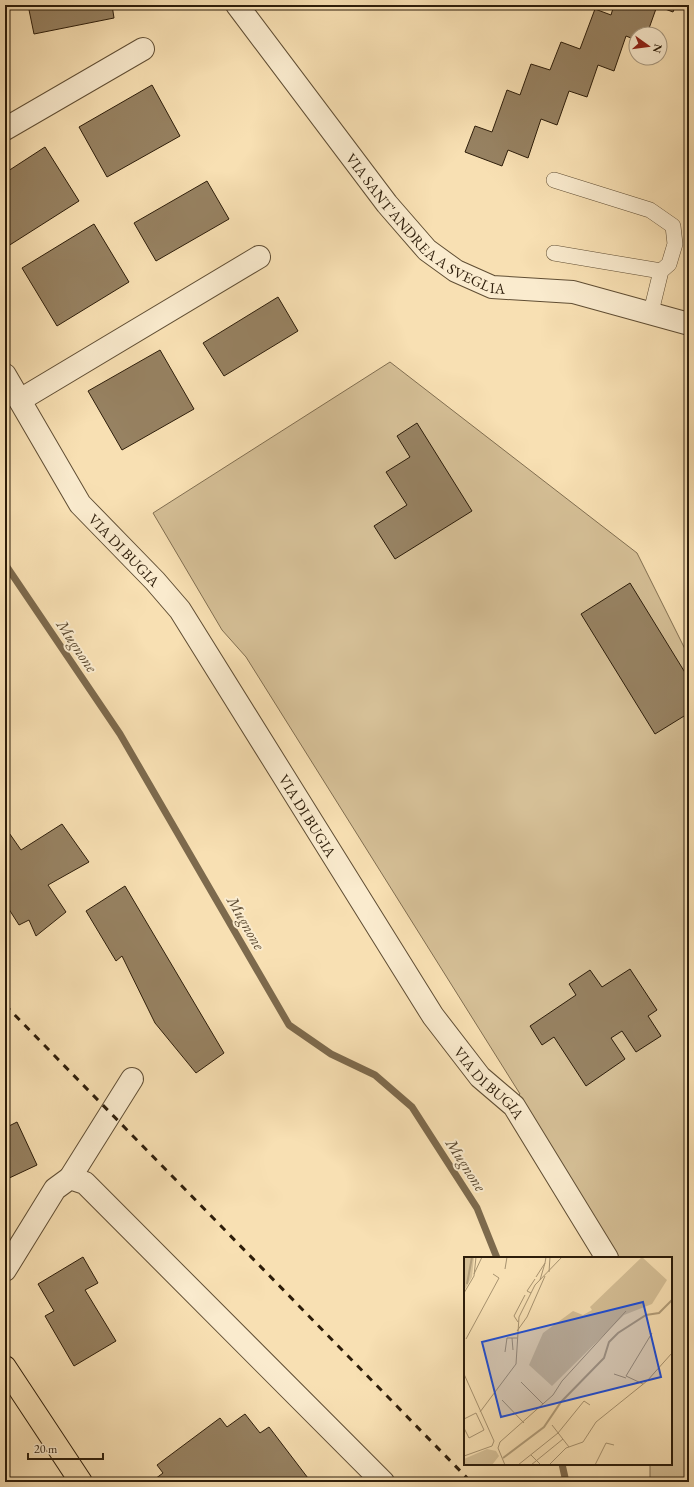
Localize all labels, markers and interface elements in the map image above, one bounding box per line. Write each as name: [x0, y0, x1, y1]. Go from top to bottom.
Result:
north arrow: [628, 26, 668, 66]
text: N: [650, 42, 666, 55]
street label: VIA SANT'ANDREA A SVEGLIA: [342, 149, 506, 297]
street label: VIA DI BUGIA: [85, 509, 165, 591]
water label: Mugnone: [51, 615, 103, 677]
street label: VIA DI BUGIA: [275, 770, 341, 861]
water label: Mugnone: [222, 891, 270, 954]
street label: VIA DI BUGIA: [450, 1042, 529, 1123]
water label: Mugnone: [441, 1134, 491, 1196]
inset map: [464, 1257, 672, 1465]
scale bar: [28, 1435, 103, 1461]
text: 20 m: [34, 1441, 58, 1457]

